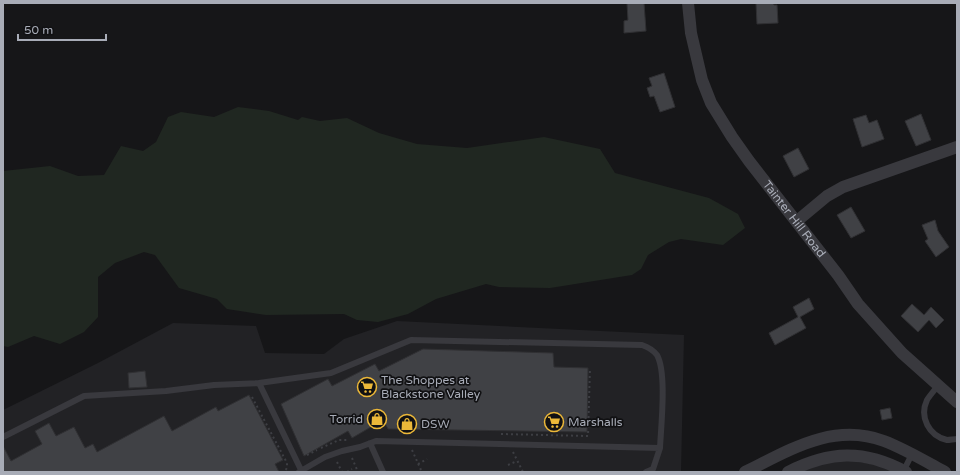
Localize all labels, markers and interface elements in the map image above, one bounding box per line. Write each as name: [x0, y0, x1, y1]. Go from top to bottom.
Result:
scale bar: [18, 16, 106, 42]
text: 50 m: [24, 23, 53, 37]
street label: Tainter Hill Road: [760, 178, 829, 260]
place label: The Shoppes at Blackstone Valley: [381, 373, 481, 401]
supermarket icon: The Shoppes at Blackstone Valley: [356, 376, 378, 398]
shop icon: Torrid: [366, 408, 388, 430]
supermarket icon: Marshalls: [543, 411, 565, 433]
place label: Torrid: [329, 412, 363, 426]
shop icon: DSW: [396, 413, 418, 435]
place label: Marshalls: [568, 415, 623, 429]
place label: DSW: [421, 417, 450, 431]

